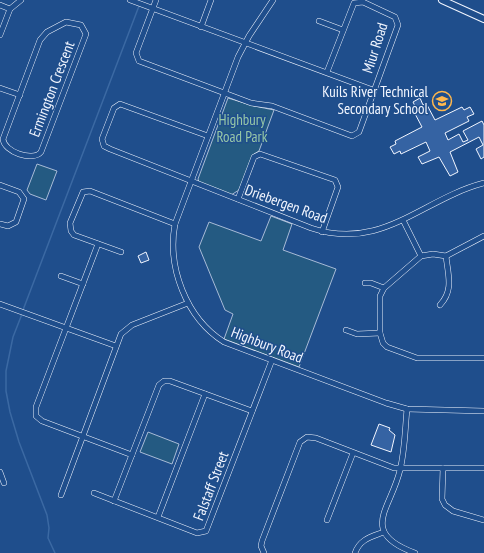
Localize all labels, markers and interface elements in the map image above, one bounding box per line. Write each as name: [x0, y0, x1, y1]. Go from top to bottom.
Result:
street label: Miur Road: [357, 20, 392, 76]
street label: Ermington Crescent: [25, 38, 78, 139]
place label: Kuils River Technical Secondary School: [322, 82, 429, 118]
school or university icon: Kuils River Technical Secondary School: [431, 90, 453, 112]
park label: Highbury Road Park: [216, 110, 268, 146]
street label: Driebergen Road: [242, 180, 330, 227]
street label: Highbury Road: [229, 322, 306, 367]
street label: Falstaff Street: [189, 448, 232, 523]

